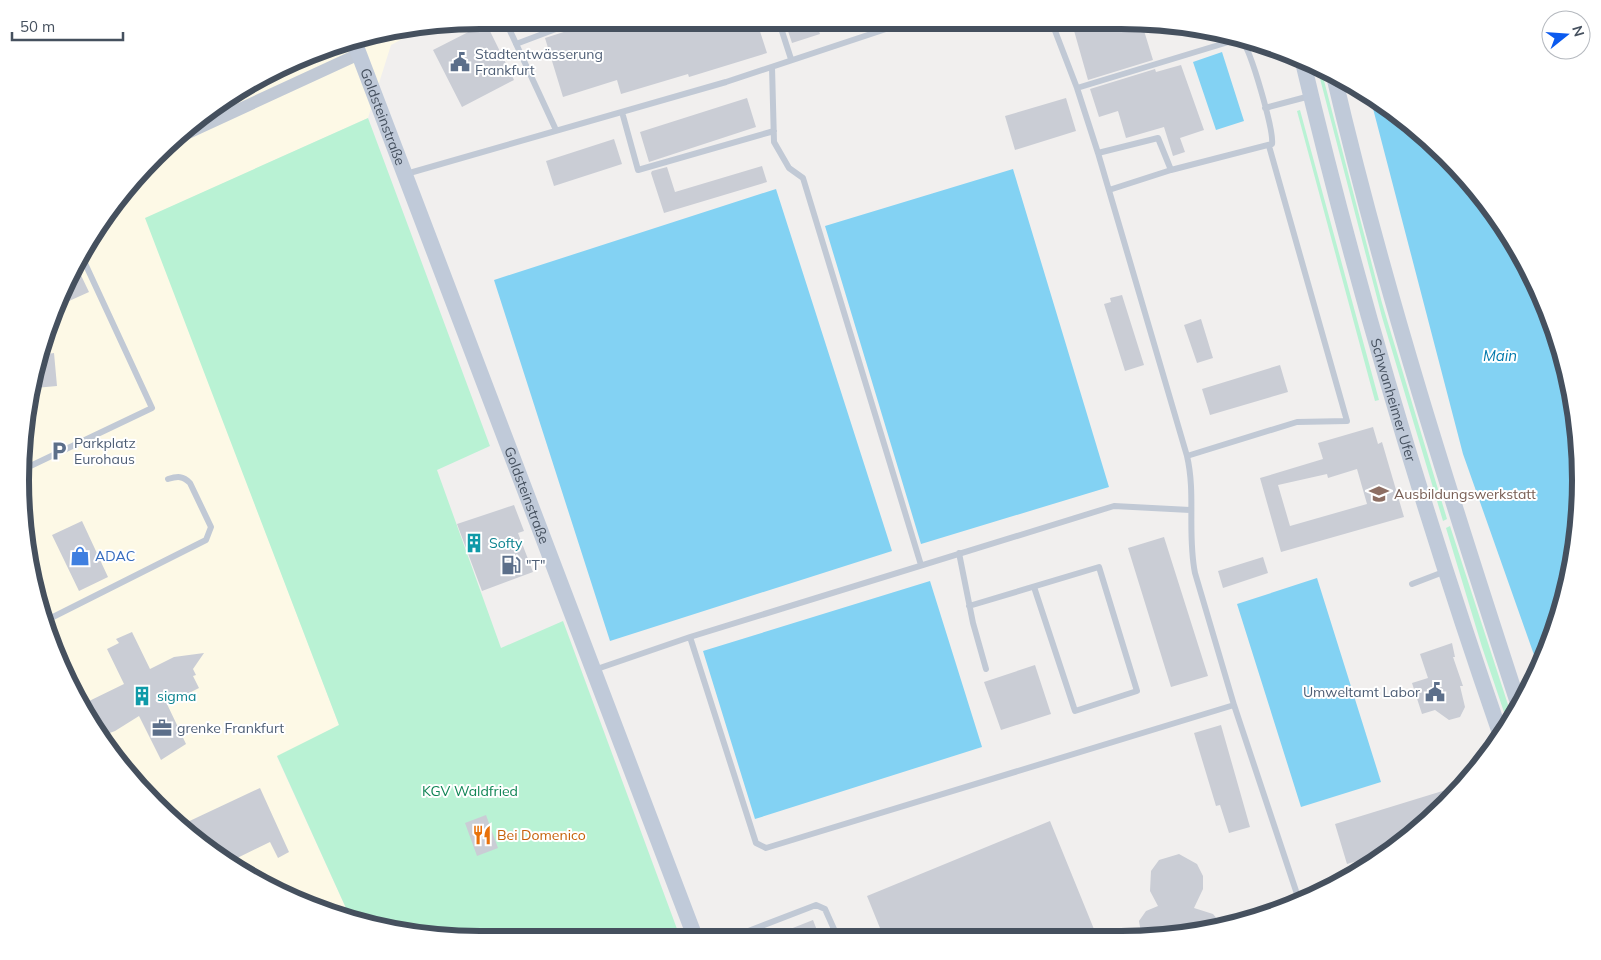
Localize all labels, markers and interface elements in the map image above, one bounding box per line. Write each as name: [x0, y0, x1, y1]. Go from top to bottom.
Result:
scale bar: [12, 10, 124, 42]
north arrow: [1541, 10, 1591, 60]
text: 50 m: [20, 17, 55, 36]
text: N: [1568, 24, 1589, 39]
place label: Stadtentwässerung Frankfurt: [475, 45, 603, 79]
public building icon: Stadtentwässerung Frankfurt: [449, 51, 471, 73]
street label: Goldsteinstraße: [356, 66, 409, 168]
street label: Schwanheimer Ufer: [1367, 336, 1420, 465]
water label: Main: [1483, 346, 1517, 365]
place label: Parkplatz Eurohaus: [74, 434, 136, 468]
parking icon: Parkplatz Eurohaus: [48, 440, 70, 462]
street label: Goldsteinstraße: [500, 444, 554, 546]
school or university icon: Ausbildungswerkstatt: [1368, 483, 1390, 505]
place label: Ausbildungswerkstatt: [1394, 485, 1536, 503]
building icon: Softy: [463, 532, 485, 554]
place label: Softy: [489, 534, 523, 552]
shop icon: ADAC: [69, 545, 91, 567]
place label: ADAC: [95, 547, 135, 565]
fuel station icon: "T": [500, 554, 522, 576]
place label: "T": [526, 556, 545, 574]
public building icon: Umweltamt Labor: [1424, 681, 1446, 703]
place label: Umweltamt Labor: [1303, 683, 1421, 701]
building icon: sigma: [131, 685, 153, 707]
place label: sigma: [157, 687, 196, 705]
office icon: grenke Frankfurt: [151, 717, 173, 739]
place label: grenke Frankfurt: [177, 719, 284, 737]
park label: KGV Waldfried: [422, 782, 518, 800]
restaurant icon: Bei Domenico: [471, 824, 493, 846]
place label: Bei Domenico: [497, 826, 586, 844]

